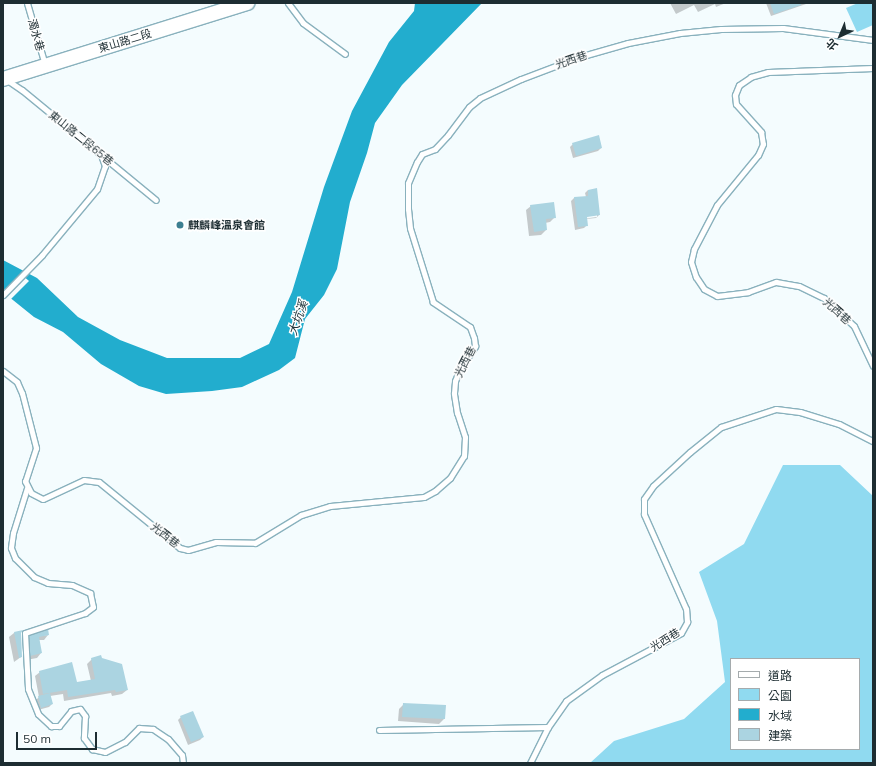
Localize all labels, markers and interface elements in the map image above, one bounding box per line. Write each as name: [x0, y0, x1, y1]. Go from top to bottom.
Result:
north arrow: [820, 16, 860, 56]
street label: 濁水巷: [25, 17, 47, 53]
street label: 東山路二段: [97, 27, 153, 55]
text: 北: [823, 36, 840, 53]
street label: 光西巷: [553, 48, 589, 72]
street label: 東山路二段65巷: [46, 108, 116, 168]
place label: 麒麟峰溫泉會館: [188, 218, 265, 232]
marker: 麒麟峰溫泉會館: [175, 220, 185, 230]
street label: 光西巷: [820, 295, 854, 327]
water label: 大坑溪: [285, 299, 311, 337]
street label: 光西巷: [452, 344, 478, 380]
street label: 光西巷: [148, 520, 182, 550]
street label: 光西巷: [648, 626, 682, 654]
legend: [730, 658, 860, 750]
text: 道路: [768, 668, 792, 683]
text: 公園: [768, 688, 792, 703]
text: 水域: [768, 708, 792, 723]
scale bar: [18, 724, 99, 750]
text: 建築: [768, 728, 792, 743]
text: 50 m: [23, 731, 51, 746]

